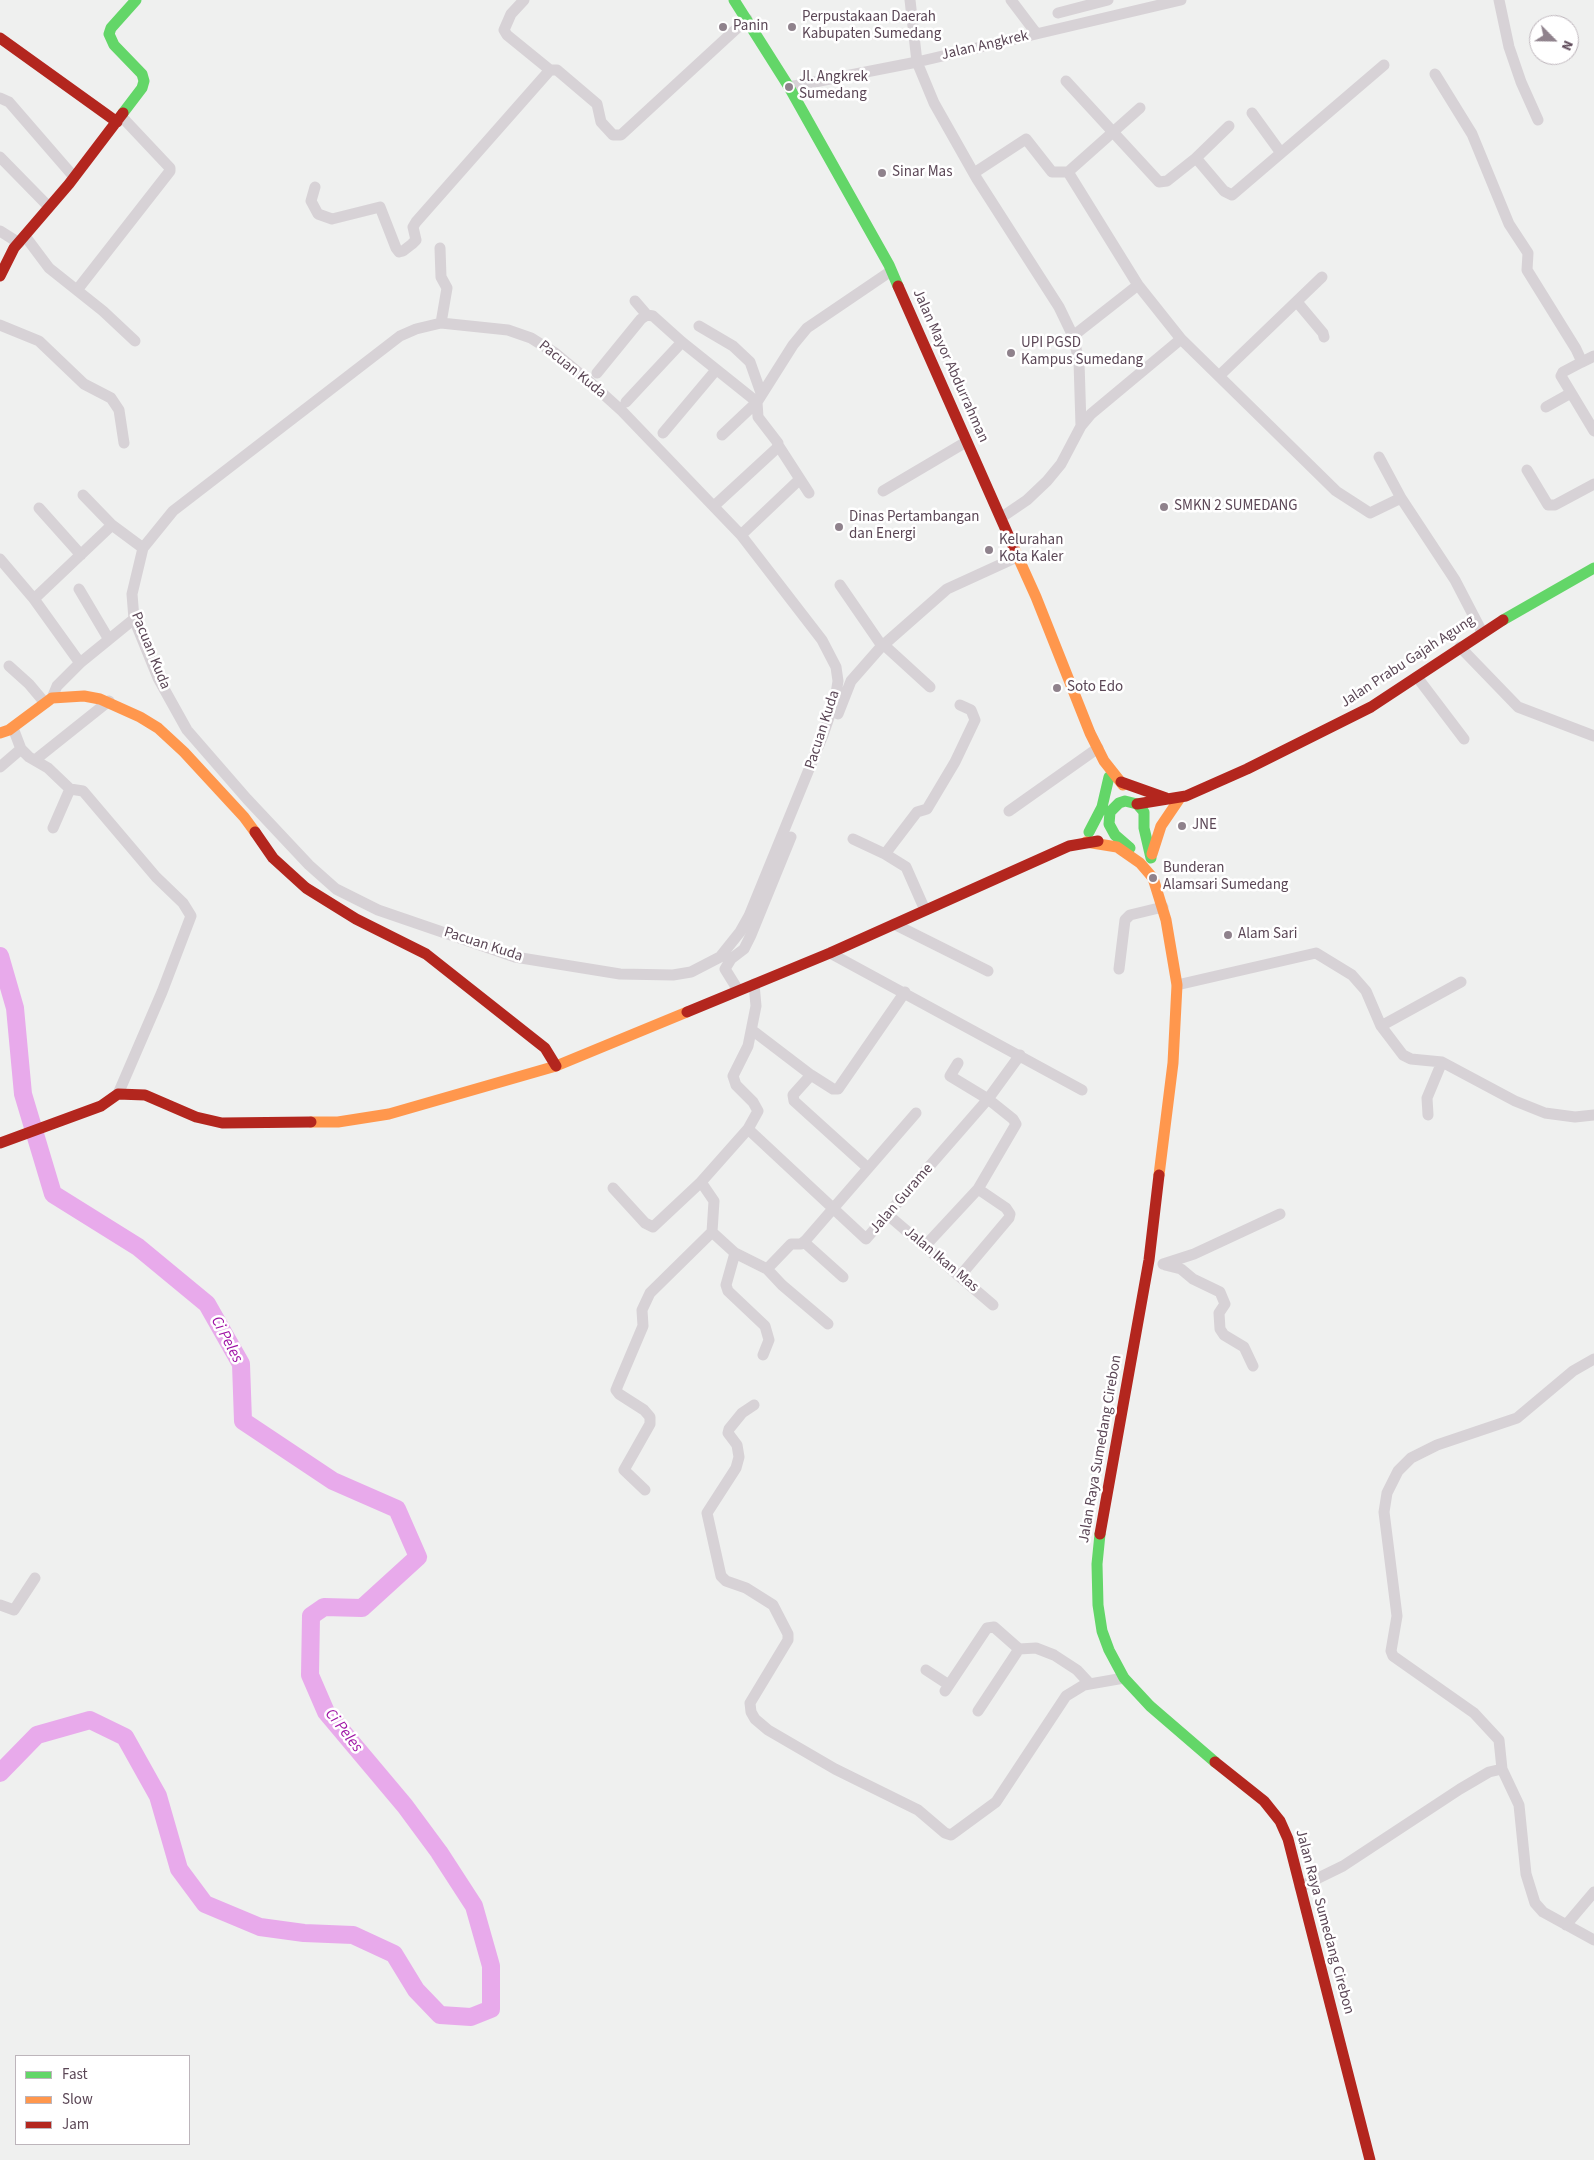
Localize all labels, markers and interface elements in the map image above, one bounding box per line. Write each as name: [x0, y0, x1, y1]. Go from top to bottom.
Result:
place label: Perpustakaan Daerah Kabupaten Sumedang: [802, 9, 941, 44]
north arrow: [1529, 15, 1579, 65]
place label: Panin: [733, 18, 769, 36]
marker: Panin: [717, 21, 729, 33]
marker: Perpustakaan Daerah Kabupaten Sumedang: [786, 21, 798, 33]
street label: Jalan Angkrek: [940, 27, 1030, 65]
text: N: [1556, 37, 1578, 54]
place label: Jl. Angkrek Sumedang: [799, 69, 868, 104]
marker: Jl. Angkrek Sumedang: [783, 81, 795, 93]
place label: Sinar Mas: [892, 164, 952, 182]
marker: Sinar Mas: [876, 167, 888, 179]
street label: Jalan Mayor Abdurrahman: [908, 287, 992, 445]
place label: UPI PGSD Kampus Sumedang: [1021, 335, 1143, 370]
street label: Pacuan Kuda: [535, 337, 609, 403]
marker: UPI PGSD Kampus Sumedang: [1005, 347, 1017, 359]
place label: SMKN 2 SUMEDANG: [1174, 498, 1297, 516]
marker: SMKN 2 SUMEDANG: [1158, 501, 1170, 513]
place label: Dinas Pertambangan dan Energi: [849, 509, 979, 544]
marker: Dinas Pertambangan dan Energi: [833, 521, 845, 533]
place label: Kelurahan Kota Kaler: [999, 532, 1063, 567]
marker: Kelurahan Kota Kaler: [983, 544, 995, 556]
street label: Pacuan Kuda: [126, 610, 174, 692]
street label: Jalan Prabu Gajah Agung: [1337, 612, 1479, 712]
place label: Soto Edo: [1067, 679, 1123, 697]
marker: Soto Edo: [1051, 682, 1063, 694]
street label: Pacuan Kuda: [802, 688, 844, 772]
place label: JNE: [1192, 817, 1217, 835]
marker: JNE: [1176, 820, 1188, 832]
place label: Bunderan Alamsari Sumedang: [1163, 860, 1288, 895]
marker: Bunderan Alamsari Sumedang: [1147, 872, 1159, 884]
street label: Pacuan Kuda: [441, 924, 525, 966]
place label: Alam Sari: [1238, 926, 1297, 944]
marker: Alam Sari: [1222, 929, 1234, 941]
street label: Jalan Gurame: [867, 1160, 937, 1238]
street label: Jalan Ikan Mas: [900, 1224, 982, 1296]
water label: Ci Peles: [206, 1313, 246, 1367]
street label: Jalan Raya Sumedang Cirebon: [1076, 1354, 1126, 1544]
water label: Ci Peles: [320, 1705, 366, 1757]
street label: Jalan Raya Sumedang Cirebon: [1291, 1828, 1357, 2016]
legend: [15, 2055, 190, 2145]
text: Fast: [62, 2064, 88, 2085]
text: Slow: [62, 2089, 93, 2110]
text: Jam: [62, 2114, 89, 2135]

